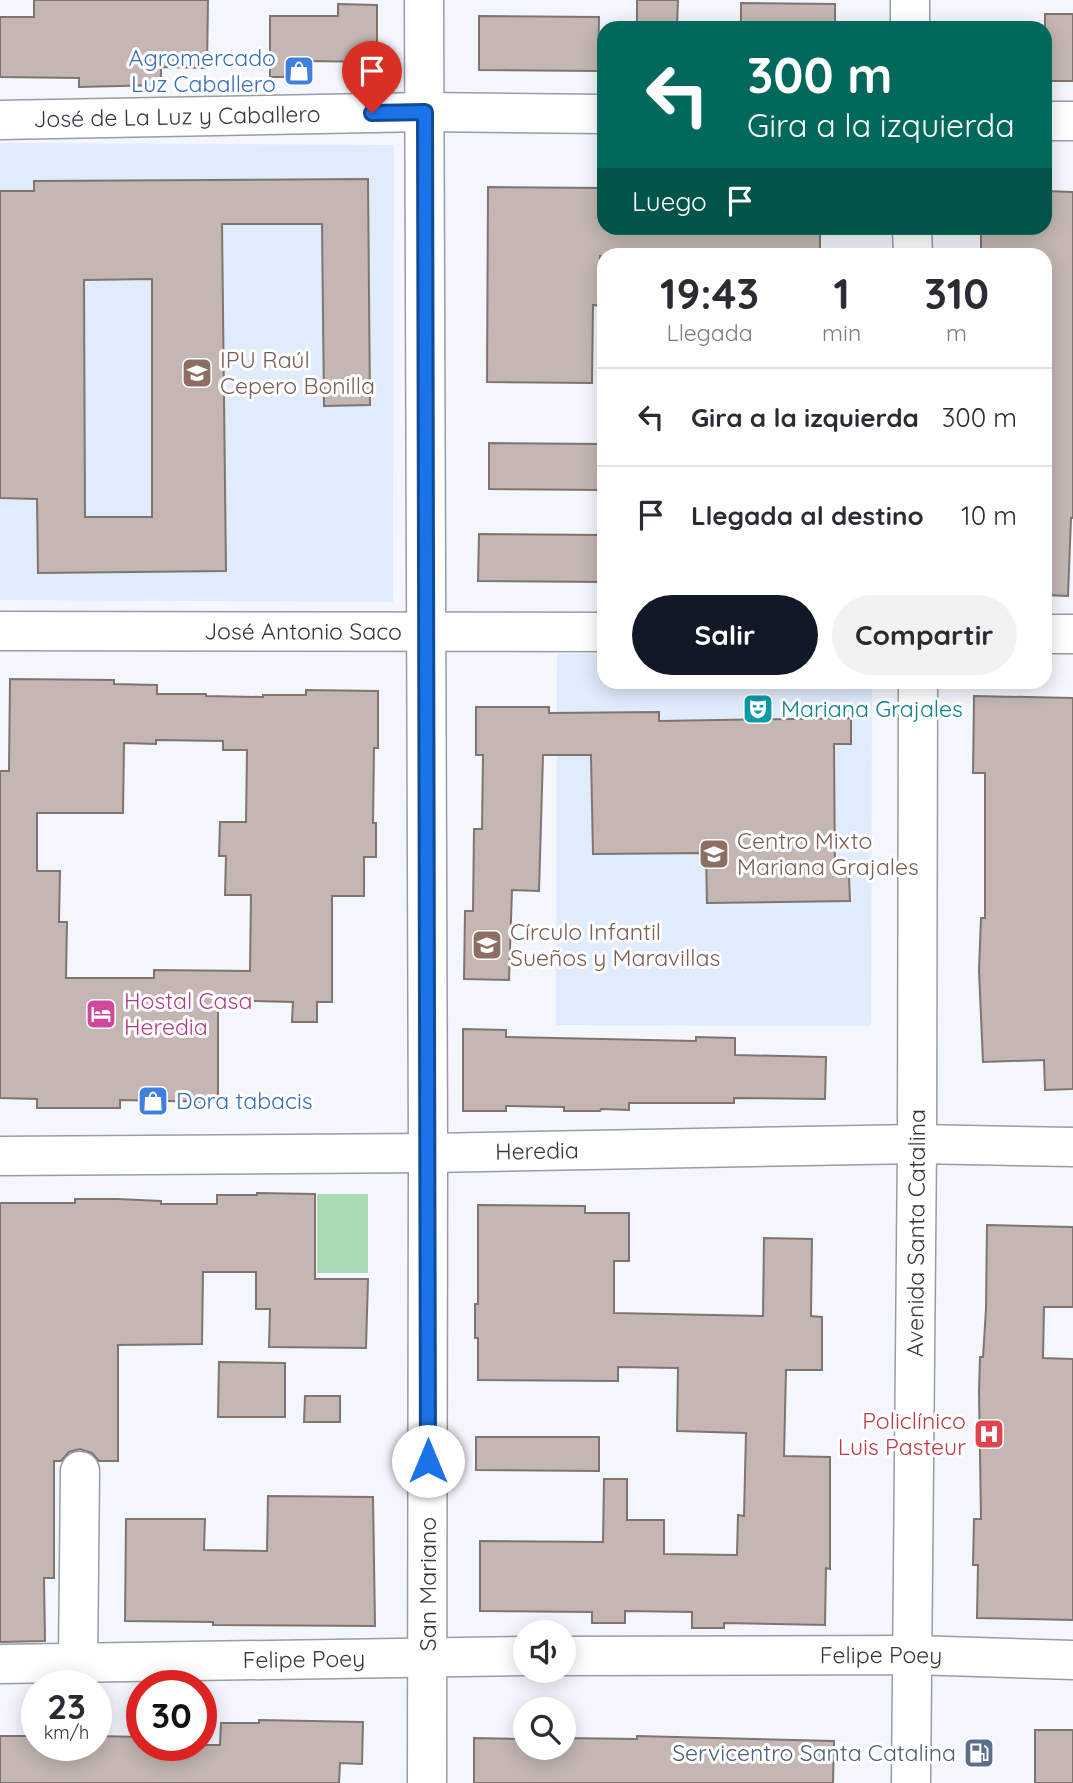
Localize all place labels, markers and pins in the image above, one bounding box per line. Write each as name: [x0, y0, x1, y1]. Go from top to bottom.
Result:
pin: [342, 41, 402, 113]
place label: Agromercado Luz Caballero: [129, 43, 276, 98]
shop icon: Agromercado Luz Caballero: [282, 54, 316, 88]
place label: IPU Raúl Cepero Bonilla: [220, 345, 375, 400]
school or university icon: IPU Raúl Cepero Bonilla: [180, 356, 214, 390]
theatre icon: Mariana Grajales: [741, 692, 775, 726]
place label: Mariana Grajales: [781, 694, 963, 723]
place label: Centro Mixto Mariana Grajales: [737, 826, 919, 881]
school or university icon: Centro Mixto Mariana Grajales: [697, 837, 731, 871]
place label: Círculo Infantil Sueños y Maravillas: [510, 917, 720, 972]
school or university icon: Círculo Infantil Sueños y Maravillas: [470, 928, 504, 962]
place label: Hostal Casa Heredia: [124, 986, 252, 1041]
hotel icon: Hostal Casa Heredia: [84, 997, 118, 1031]
shop icon: Dora tabacis: [136, 1084, 170, 1118]
place label: Dora tabacis: [176, 1086, 313, 1115]
place label: Policlínico Luis Pasteur: [838, 1406, 966, 1461]
hospital icon: Policlínico Luis Pasteur: [972, 1417, 1006, 1451]
fuel station icon: Servicentro Santa Catalina: [962, 1736, 996, 1770]
place label: Servicentro Santa Catalina: [672, 1738, 956, 1767]

